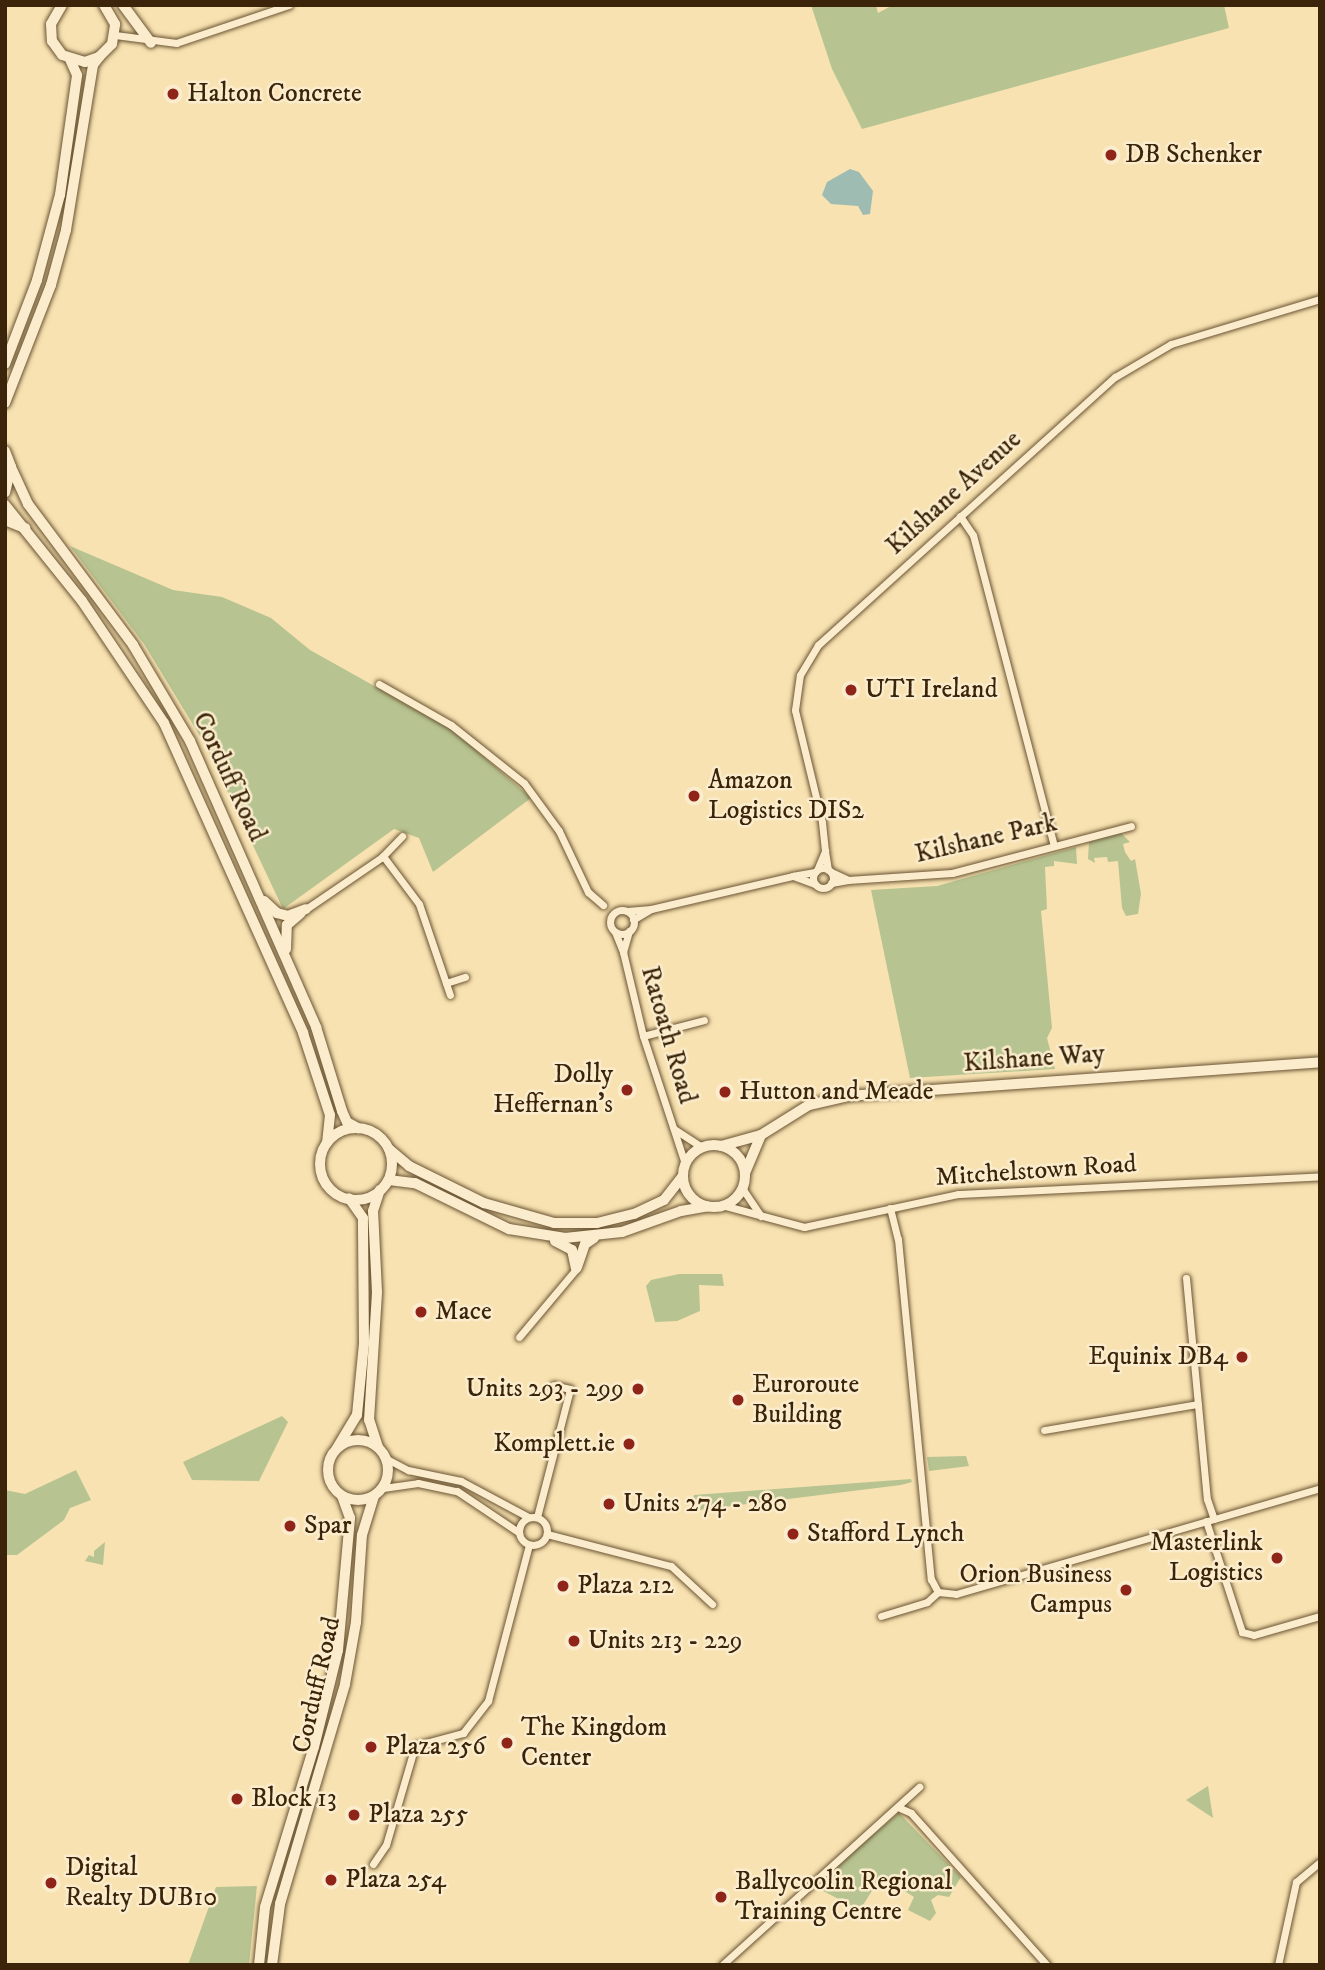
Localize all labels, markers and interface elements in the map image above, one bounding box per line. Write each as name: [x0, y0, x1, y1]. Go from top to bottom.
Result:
place label: Halton Concrete: [187, 78, 362, 110]
marker: Halton Concrete: [165, 86, 181, 102]
place label: DB Schenker: [1125, 139, 1262, 171]
marker: DB Schenker: [1103, 147, 1119, 163]
street label: Kilshane Avenue: [880, 424, 1028, 562]
place label: UTI Ireland: [865, 674, 998, 706]
marker: UTI Ireland: [843, 682, 859, 698]
street label: Corduff Road: [186, 707, 272, 847]
place label: Amazon Logistics DIS2: [708, 765, 864, 826]
marker: Amazon Logistics DIS2: [686, 788, 702, 804]
street label: Kilshane Park: [912, 808, 1060, 870]
street label: Ratoath Road: [633, 963, 703, 1107]
street label: Kilshane Way: [962, 1039, 1106, 1079]
place label: Dolly Heffernan's: [493, 1059, 613, 1120]
place label: Hutton and Meade: [739, 1076, 933, 1108]
marker: Dolly Heffernan's: [619, 1082, 635, 1098]
marker: Hutton and Meade: [717, 1084, 733, 1100]
street label: Mitchelstown Road: [935, 1148, 1137, 1194]
place label: Mace: [435, 1296, 492, 1328]
marker: Mace: [413, 1304, 429, 1320]
place label: Equinix DB4: [1088, 1341, 1228, 1373]
marker: Equinix DB4: [1234, 1349, 1250, 1365]
place label: Euroroute Building: [752, 1369, 859, 1430]
place label: Units 293 - 299: [466, 1373, 624, 1405]
marker: Units 293 - 299: [630, 1381, 646, 1397]
marker: Euroroute Building: [730, 1392, 746, 1408]
place label: Komplett.ie: [493, 1428, 615, 1460]
marker: Komplett.ie: [621, 1436, 637, 1452]
place label: Units 274 - 280: [623, 1488, 787, 1520]
marker: Units 274 - 280: [601, 1496, 617, 1512]
place label: Spar: [304, 1510, 351, 1542]
marker: Spar: [282, 1518, 298, 1534]
place label: Stafford Lynch: [807, 1518, 964, 1550]
marker: Stafford Lynch: [785, 1526, 801, 1542]
place label: Masterlink Logistics: [1150, 1527, 1263, 1588]
marker: Masterlink Logistics: [1269, 1550, 1285, 1566]
place label: Orion Business Campus: [959, 1559, 1112, 1620]
place label: Plaza 212: [577, 1570, 674, 1602]
marker: Plaza 212: [555, 1578, 571, 1594]
marker: Orion Business Campus: [1118, 1582, 1134, 1598]
street label: Corduff Road: [286, 1614, 348, 1756]
place label: Units 213 - 229: [588, 1625, 743, 1657]
marker: Units 213 - 229: [566, 1633, 582, 1649]
place label: The Kingdom Center: [521, 1712, 667, 1774]
place label: Plaza 256: [385, 1731, 486, 1763]
marker: The Kingdom Center: [499, 1735, 515, 1751]
marker: Plaza 256: [363, 1739, 379, 1755]
place label: Block 13: [251, 1783, 337, 1815]
marker: Block 13: [229, 1791, 245, 1807]
place label: Plaza 255: [368, 1799, 468, 1831]
marker: Plaza 255: [346, 1807, 362, 1823]
place label: Digital Realty DUB10: [65, 1852, 217, 1913]
place label: Plaza 254: [345, 1864, 446, 1896]
place label: Ballycoolin Regional Training Centre: [735, 1866, 952, 1927]
marker: Plaza 254: [323, 1872, 339, 1888]
marker: Digital Realty DUB10: [43, 1875, 59, 1891]
marker: Ballycoolin Regional Training Centre: [713, 1889, 729, 1905]

